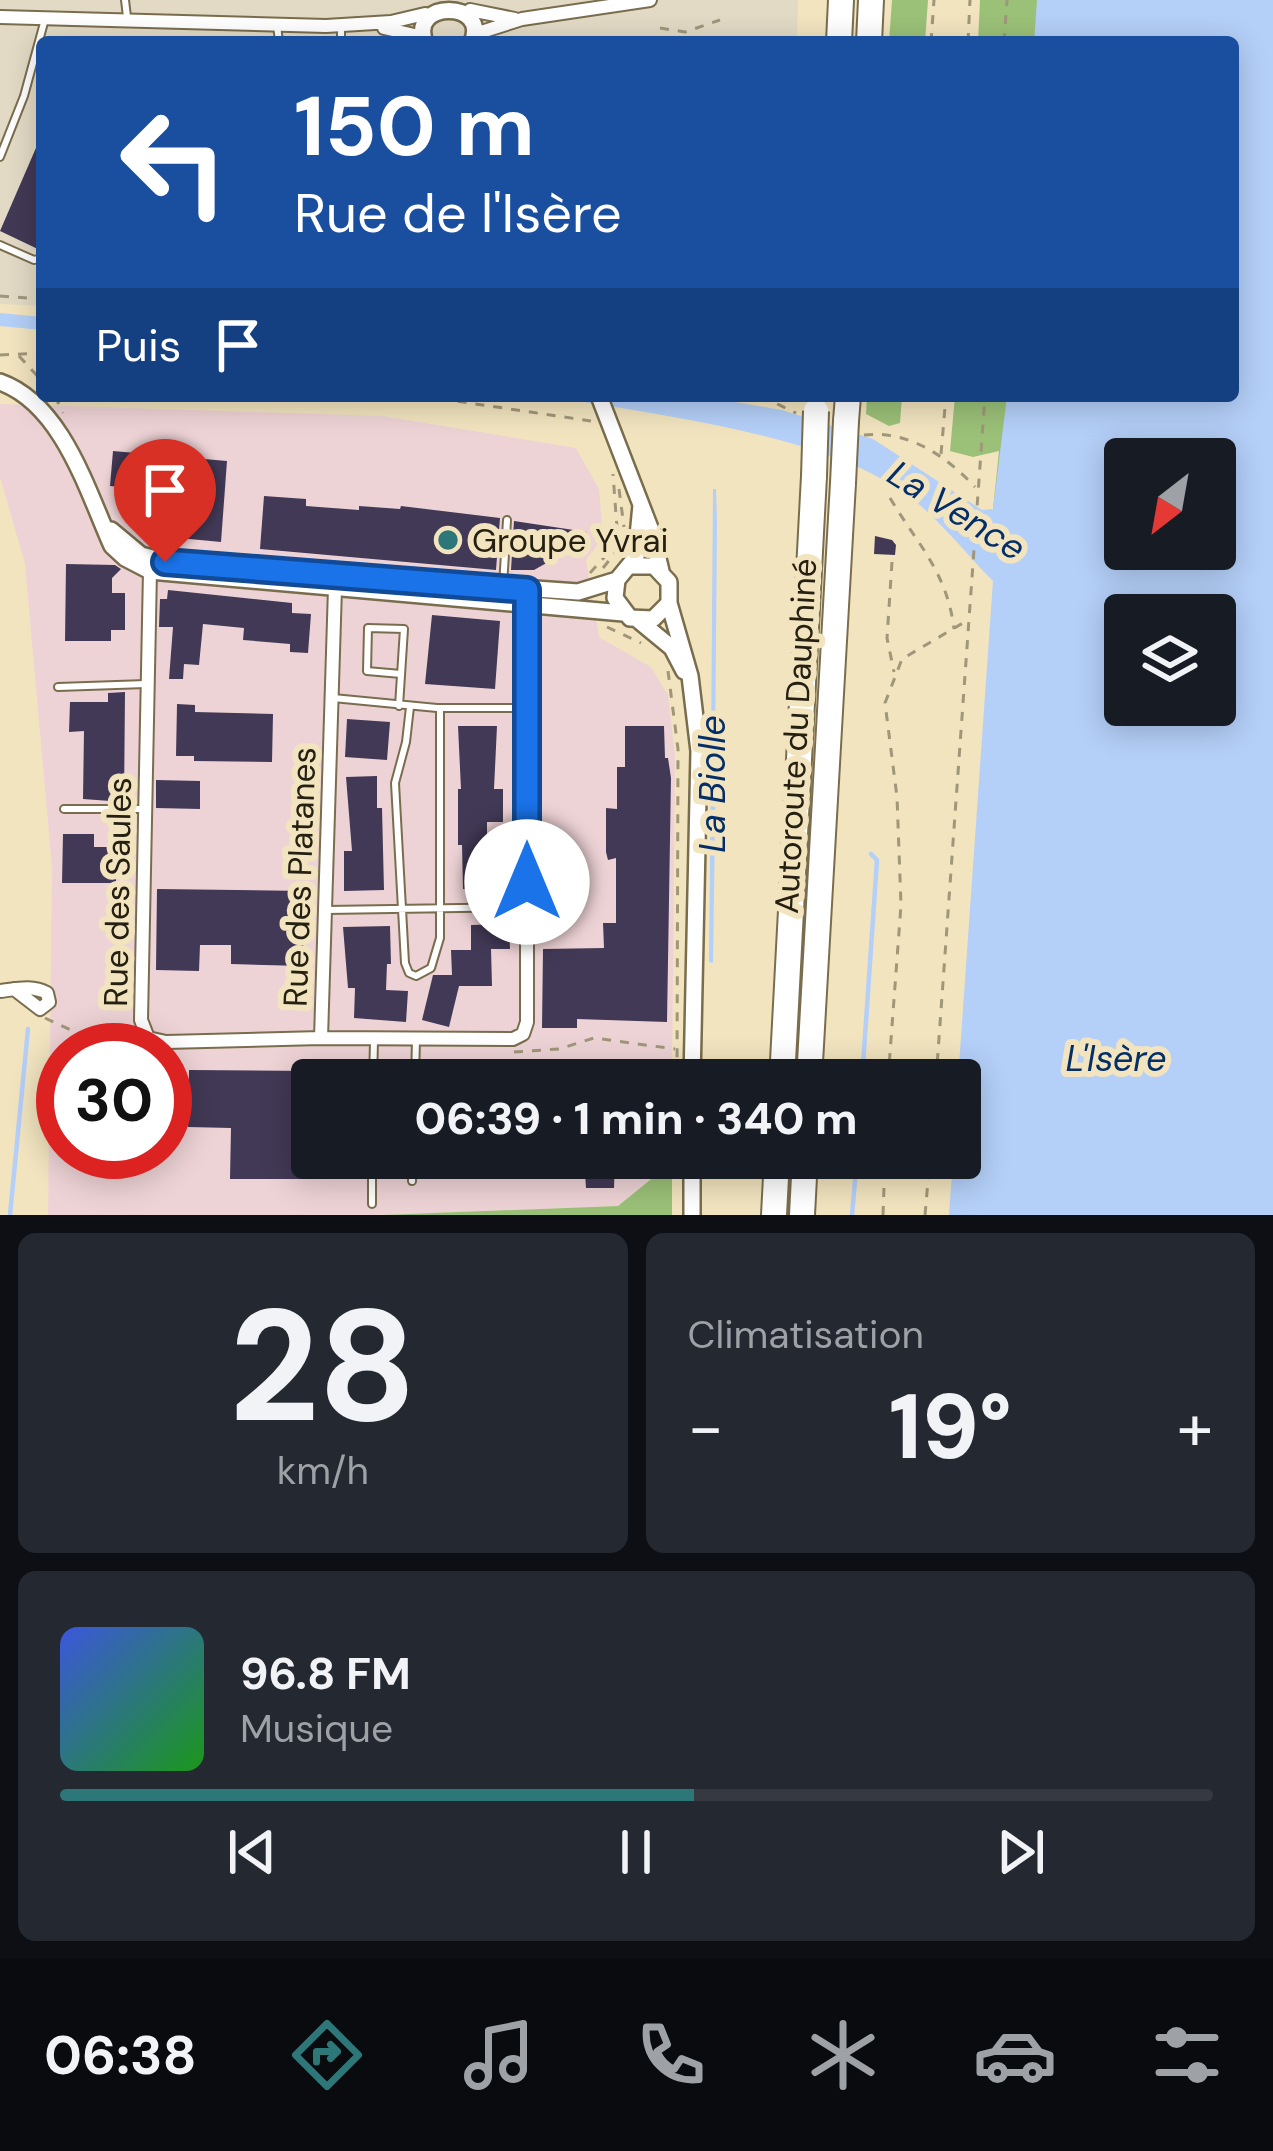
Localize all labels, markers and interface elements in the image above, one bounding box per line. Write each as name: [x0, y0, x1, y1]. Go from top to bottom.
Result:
text: 150 m: [294, 72, 535, 181]
icon: left: [96, 84, 252, 240]
text: Rue de l'Isère: [294, 178, 622, 249]
icon: arrive: [205, 312, 271, 378]
text: Puis: [96, 316, 181, 375]
north arrow: [1104, 438, 1236, 570]
map controls: [1104, 438, 1236, 726]
pin: [114, 439, 216, 562]
water label: La Vence: [879, 450, 1034, 571]
icon: arrive: [132, 457, 198, 523]
place label: Groupe Yvrai: [472, 519, 668, 562]
marker: Groupe Yvrai: [435, 527, 461, 553]
street label: Autoroute du Dauphiné: [765, 557, 826, 915]
button: layers: [1104, 594, 1236, 726]
water label: La Biolle: [689, 715, 736, 853]
street label: Rue des Platanes: [273, 746, 326, 1008]
street label: Rue des Saules: [94, 777, 141, 1007]
position arrow: [464, 819, 590, 945]
speed limit sign: 30: [36, 1023, 192, 1179]
water label: L'Isère: [1065, 1035, 1167, 1082]
text: 06:39 · 1 min · 340 m: [414, 1089, 858, 1148]
text: 28: [229, 1265, 417, 1468]
text: Climatisation: [688, 1309, 924, 1360]
text: 19°: [889, 1369, 1012, 1486]
text: −: [688, 1385, 724, 1470]
text: +: [1177, 1385, 1213, 1470]
text: km/h: [277, 1445, 369, 1496]
text: 96.8 FM: [240, 1644, 411, 1703]
text: Musique: [240, 1703, 393, 1754]
icon: previous: [219, 1819, 285, 1885]
icon: pause: [603, 1819, 669, 1885]
icon: next: [988, 1819, 1054, 1885]
icon: directions: [285, 2013, 369, 2097]
icon: music: [457, 2013, 541, 2097]
icon: phone: [629, 2013, 713, 2097]
icon: climate: [801, 2013, 885, 2097]
icon: car: [973, 2013, 1057, 2097]
icon: filters: [1145, 2013, 1229, 2097]
text: 06:38: [44, 2020, 197, 2091]

